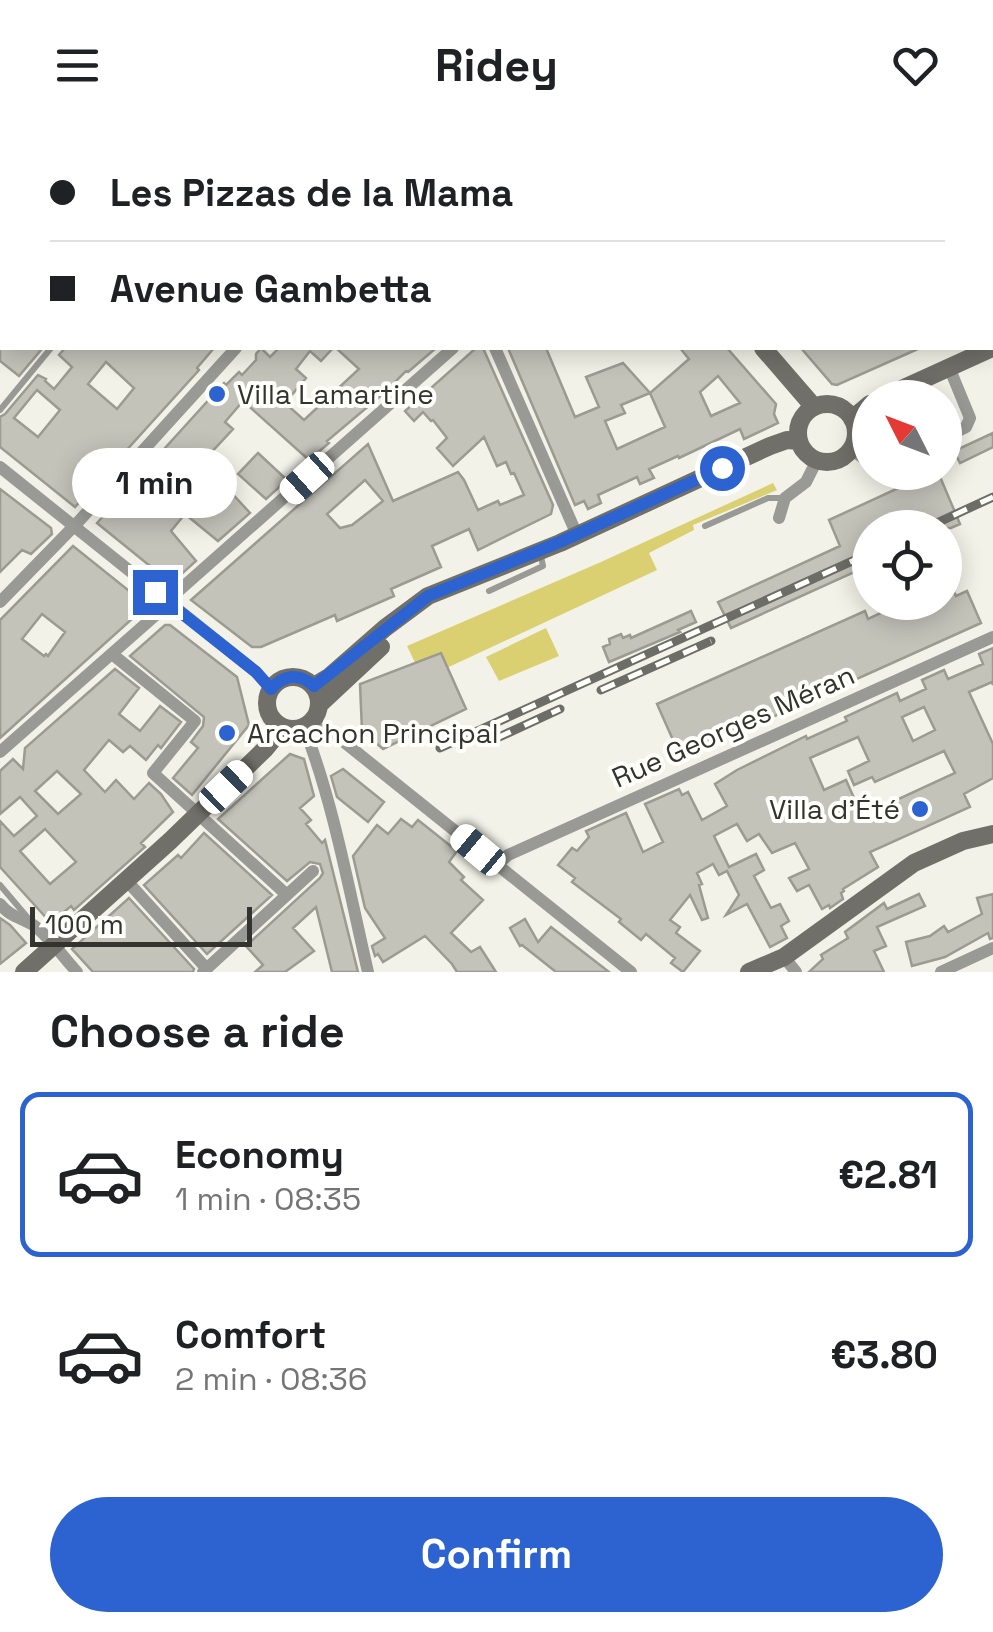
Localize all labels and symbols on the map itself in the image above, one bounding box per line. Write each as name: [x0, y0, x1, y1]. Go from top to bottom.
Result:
place label: Villa Lamartine: [237, 376, 434, 412]
north arrow: [852, 380, 962, 490]
marker: Villa Lamartine: [206, 383, 228, 405]
route start: [700, 446, 745, 491]
callout: 1 min: [72, 447, 238, 517]
car: [275, 447, 339, 509]
route end: [133, 570, 178, 615]
street label: Rue Georges Méran: [606, 656, 860, 796]
place label: Arcachon Principal: [247, 715, 499, 751]
marker: Arcachon Principal: [216, 722, 238, 744]
car: [194, 755, 258, 819]
place label: Villa d'Été: [769, 791, 900, 827]
marker: Villa d'Été: [909, 798, 931, 820]
car: [445, 819, 511, 881]
scale bar: [30, 902, 252, 946]

